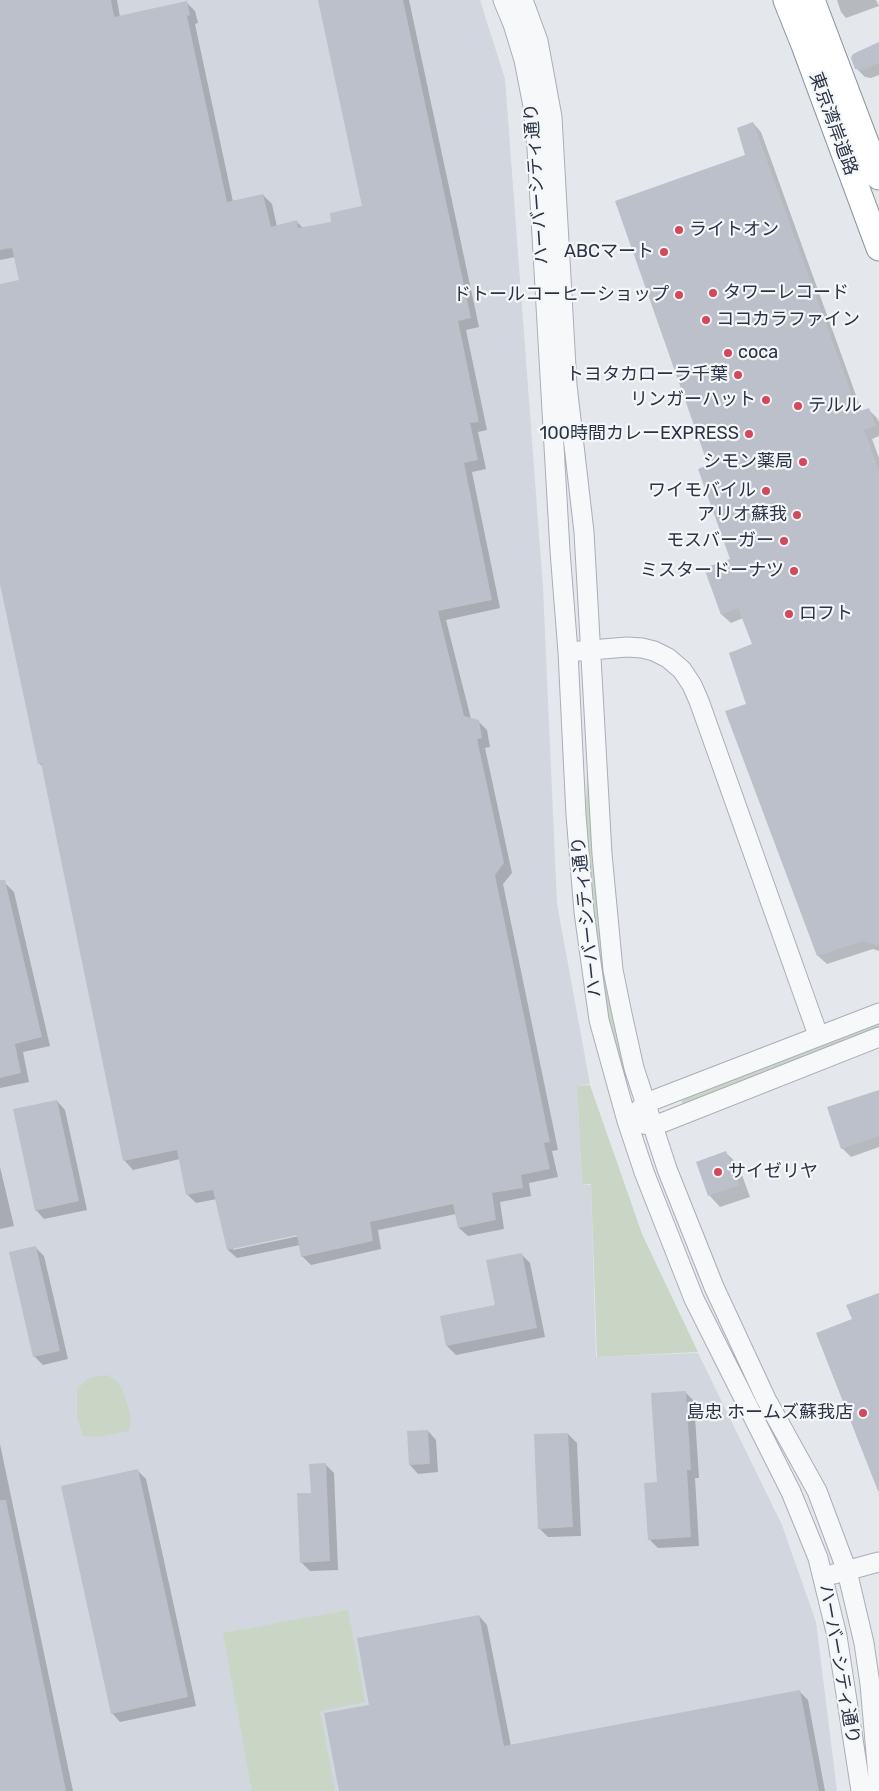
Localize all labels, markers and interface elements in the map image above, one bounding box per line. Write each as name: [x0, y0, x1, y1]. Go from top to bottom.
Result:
street label: 東京湾岸道路: [804, 70, 862, 178]
street label: ハーバーシティ通り: [521, 102, 553, 266]
place label: ライトオン: [689, 219, 779, 241]
marker: ライトオン: [673, 224, 685, 236]
place label: ABCマート: [564, 241, 654, 263]
marker: ABCマート: [658, 246, 670, 258]
place label: タワーレコード: [723, 282, 849, 304]
place label: ドトールコーヒーショップ: [453, 284, 669, 306]
marker: タワーレコード: [707, 287, 719, 299]
marker: ドトールコーヒーショップ: [673, 289, 685, 301]
place label: ココカラファイン: [716, 309, 860, 331]
marker: ココカラファイン: [700, 314, 712, 326]
place label: coca: [738, 342, 778, 364]
marker: coca: [722, 347, 734, 359]
place label: トヨタカローラ千葉: [566, 364, 728, 386]
marker: トヨタカローラ千葉: [732, 369, 744, 381]
place label: リンガーハット: [630, 389, 756, 411]
marker: リンガーハット: [760, 394, 772, 406]
place label: テルル: [808, 395, 862, 417]
marker: テルル: [792, 400, 804, 412]
place label: 100時間カレーEXPRESS: [539, 423, 739, 445]
marker: 100時間カレーEXPRESS: [743, 428, 755, 440]
place label: シモン薬局: [703, 451, 793, 473]
marker: シモン薬局: [797, 456, 809, 468]
place label: ワイモバイル: [648, 480, 756, 502]
marker: ワイモバイル: [760, 485, 772, 497]
place label: アリオ蘇我: [697, 504, 787, 526]
marker: アリオ蘇我: [791, 509, 803, 521]
place label: モスバーガー: [666, 530, 774, 552]
marker: モスバーガー: [778, 535, 790, 547]
place label: ミスタードーナツ: [640, 560, 784, 582]
marker: ミスタードーナツ: [788, 565, 800, 577]
place label: ロフト: [799, 603, 853, 625]
marker: ロフト: [783, 608, 795, 620]
street label: ハーバーシティ通り: [568, 835, 606, 999]
place label: サイゼリヤ: [728, 1161, 818, 1183]
marker: サイゼリヤ: [712, 1166, 724, 1178]
place label: 島忠 ホームズ蘇我店: [687, 1402, 853, 1424]
marker: 島忠 ホームズ蘇我店: [857, 1407, 869, 1419]
street label: ハーバーシティ通り: [814, 1582, 864, 1746]

